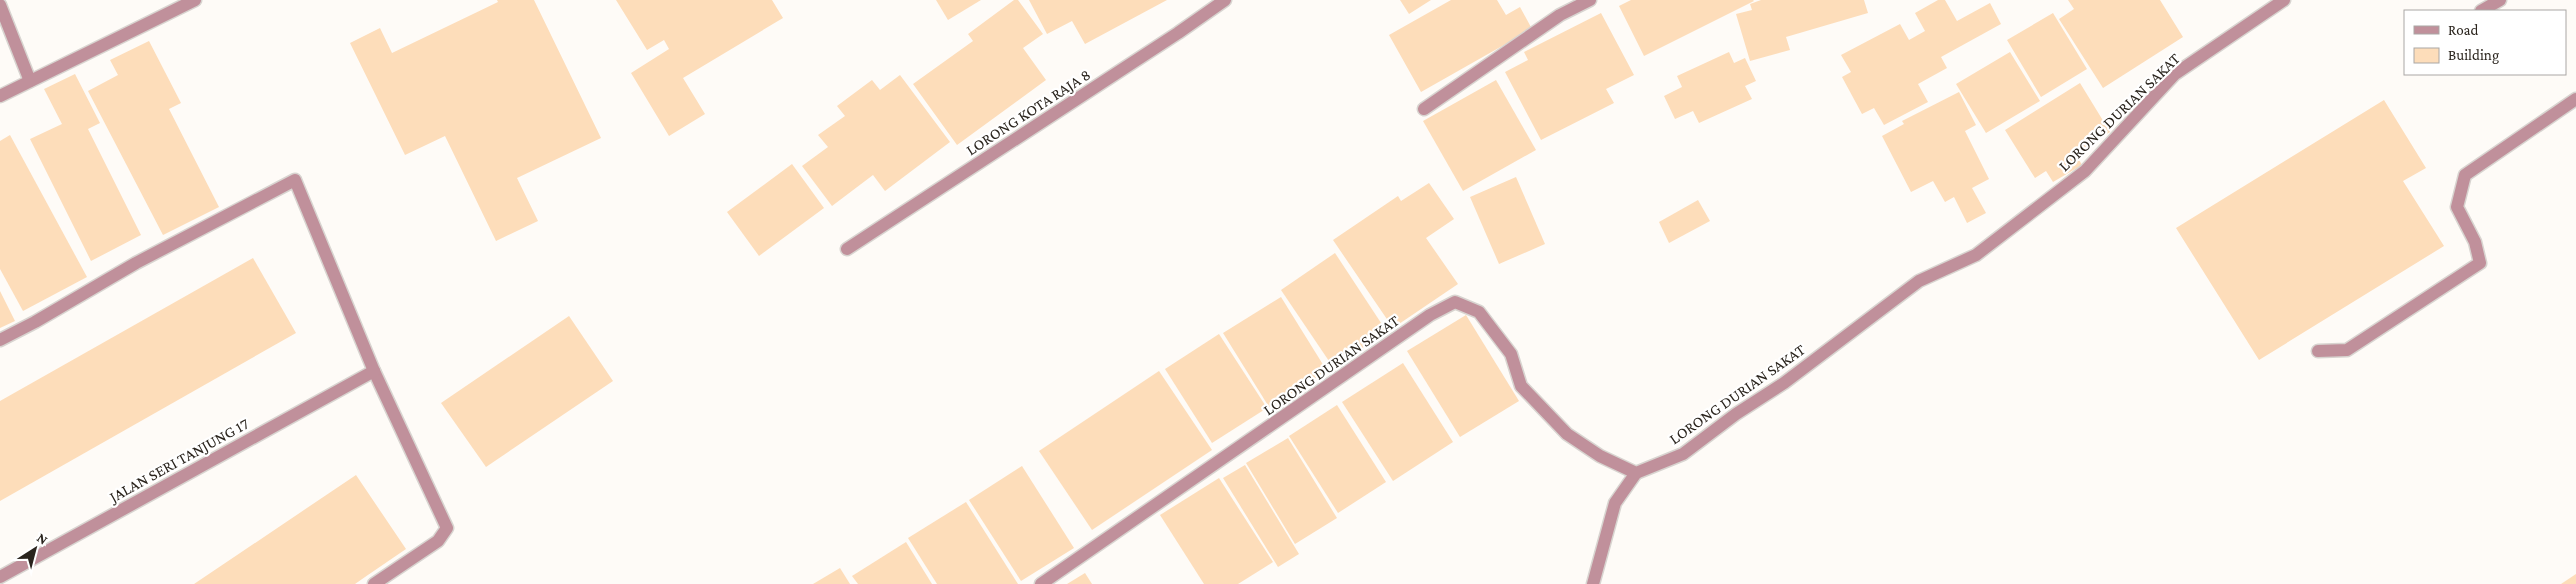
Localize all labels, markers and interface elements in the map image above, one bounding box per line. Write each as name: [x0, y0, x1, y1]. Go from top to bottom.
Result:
legend: [2404, 10, 2566, 75]
text: Road: [2448, 22, 2479, 38]
text: Building: [2448, 47, 2499, 64]
street label: LORONG DURIAN SAKAT: [2055, 49, 2183, 174]
street label: LORONG KOTA RAJA 8: [963, 66, 1094, 159]
street label: LORONG DURIAN SAKAT: [1260, 311, 1402, 418]
street label: LORONG DURIAN SAKAT: [1666, 340, 1808, 447]
street label: JALAN SERI TANJUNG 17: [105, 414, 253, 507]
north arrow: [10, 524, 60, 574]
text: N: [34, 529, 52, 548]

